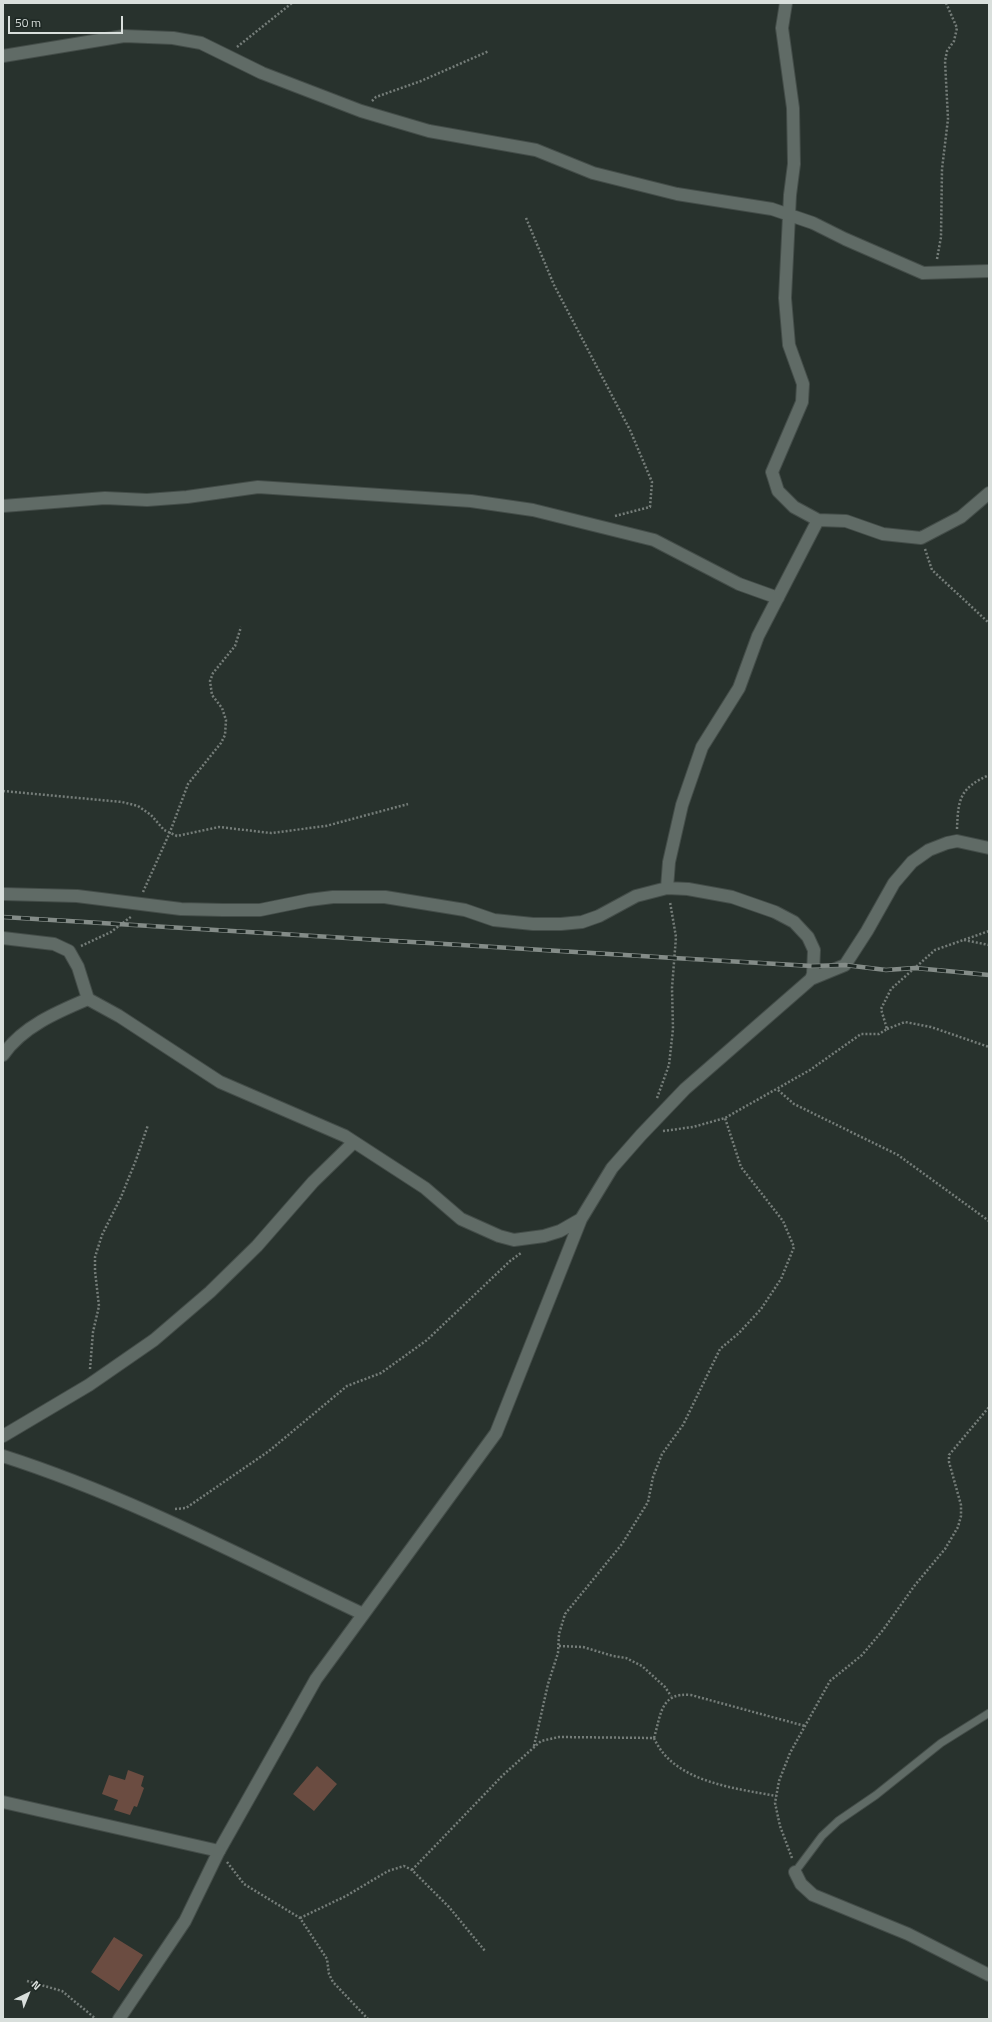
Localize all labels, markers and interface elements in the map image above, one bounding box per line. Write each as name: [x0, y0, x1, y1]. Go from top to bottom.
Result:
scale bar: [10, 8, 125, 34]
text: 50 m: [15, 13, 41, 32]
north arrow: [8, 1974, 48, 2014]
text: N: [28, 1977, 44, 1994]

